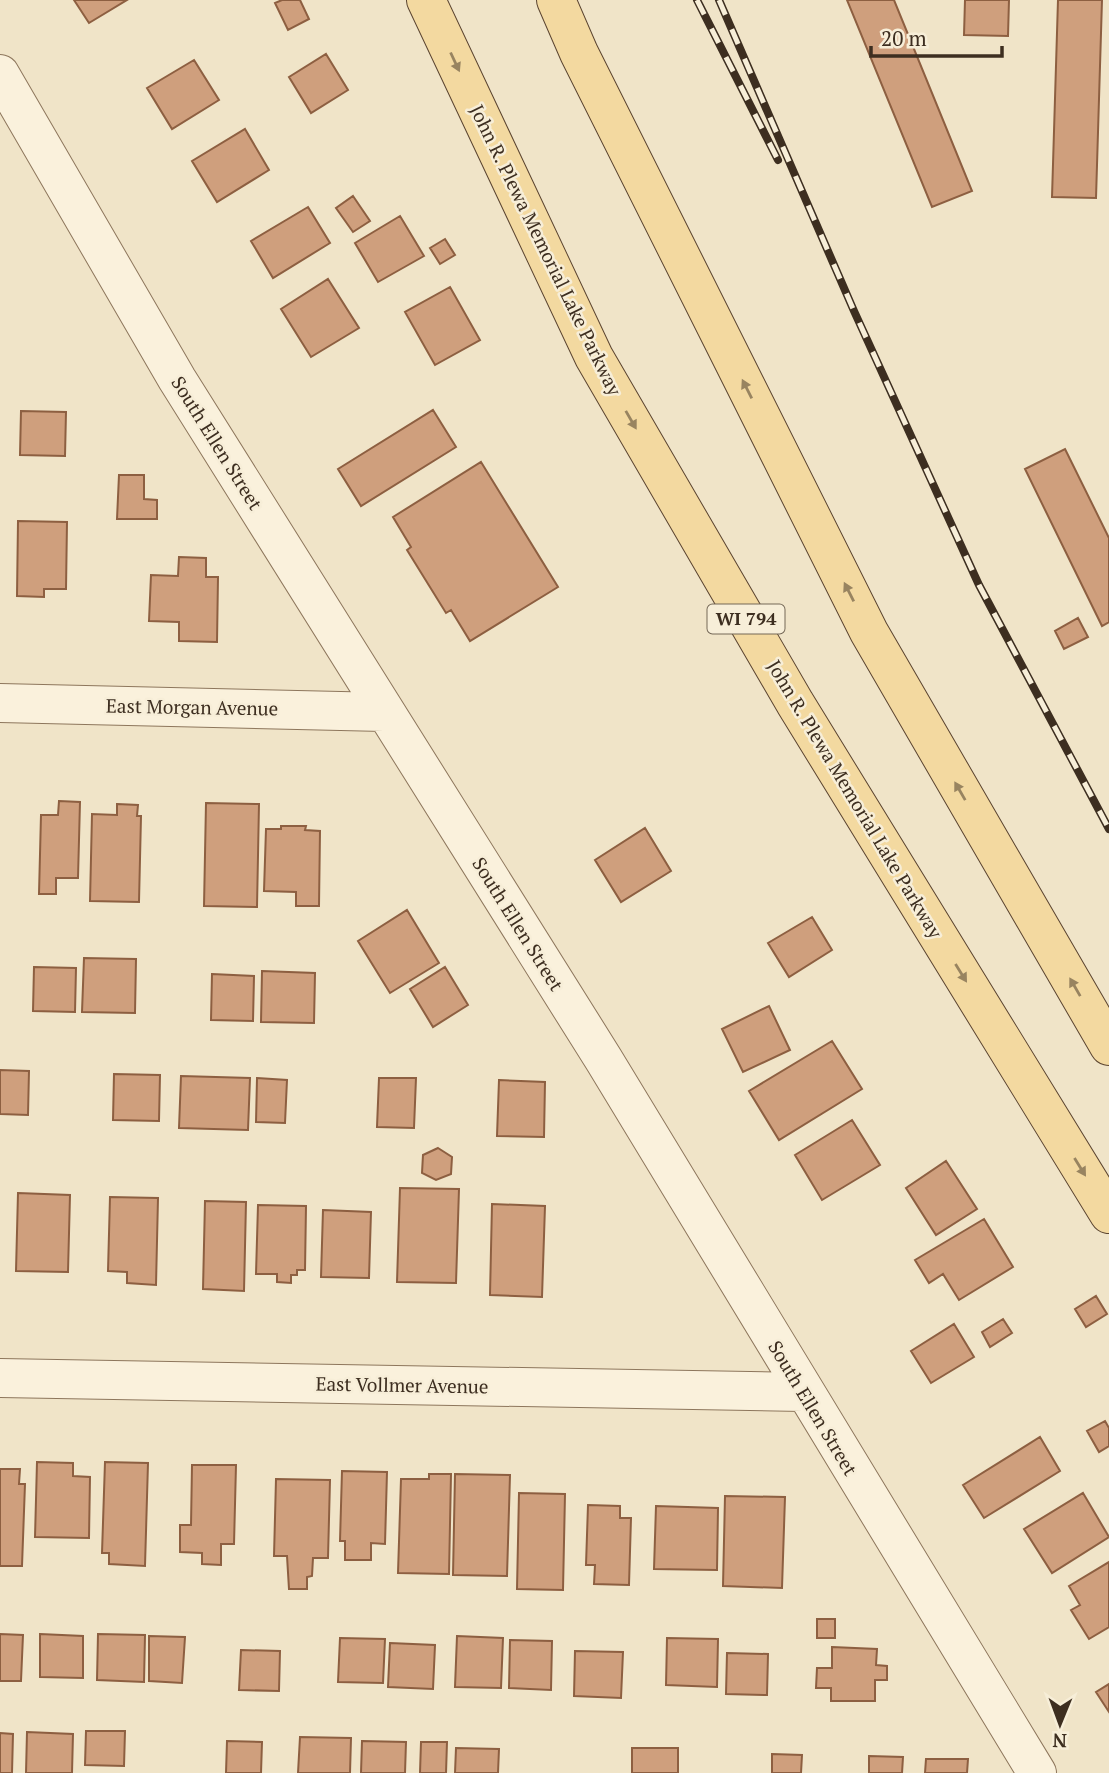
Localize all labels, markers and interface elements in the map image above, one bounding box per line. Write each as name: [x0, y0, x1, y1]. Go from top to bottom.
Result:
scale bar: [871, 14, 1002, 58]
text: 20 m: [881, 24, 927, 52]
one-way arrow: [450, 52, 461, 72]
street label: John R. Plewa Memorial Lake Parkway: [465, 100, 628, 400]
street label: South Ellen Street: [166, 371, 269, 514]
one-way arrow: [741, 379, 752, 399]
one-way arrow: [625, 410, 637, 430]
one-way arrow: [843, 582, 855, 602]
road number: WI 794: [708, 604, 784, 634]
street label: John R. Plewa Memorial Lake Parkway: [762, 655, 949, 943]
street label: East Morgan Avenue: [106, 692, 278, 721]
one-way arrow: [954, 781, 967, 800]
street label: South Ellen Street: [467, 852, 570, 995]
one-way arrow: [954, 963, 967, 982]
one-way arrow: [1069, 978, 1081, 997]
one-way arrow: [1073, 1157, 1086, 1176]
street label: South Ellen Street: [763, 1336, 864, 1480]
street label: East Vollmer Avenue: [315, 1370, 489, 1399]
north arrow: [1025, 1689, 1095, 1759]
text: N: [1052, 1729, 1067, 1754]

